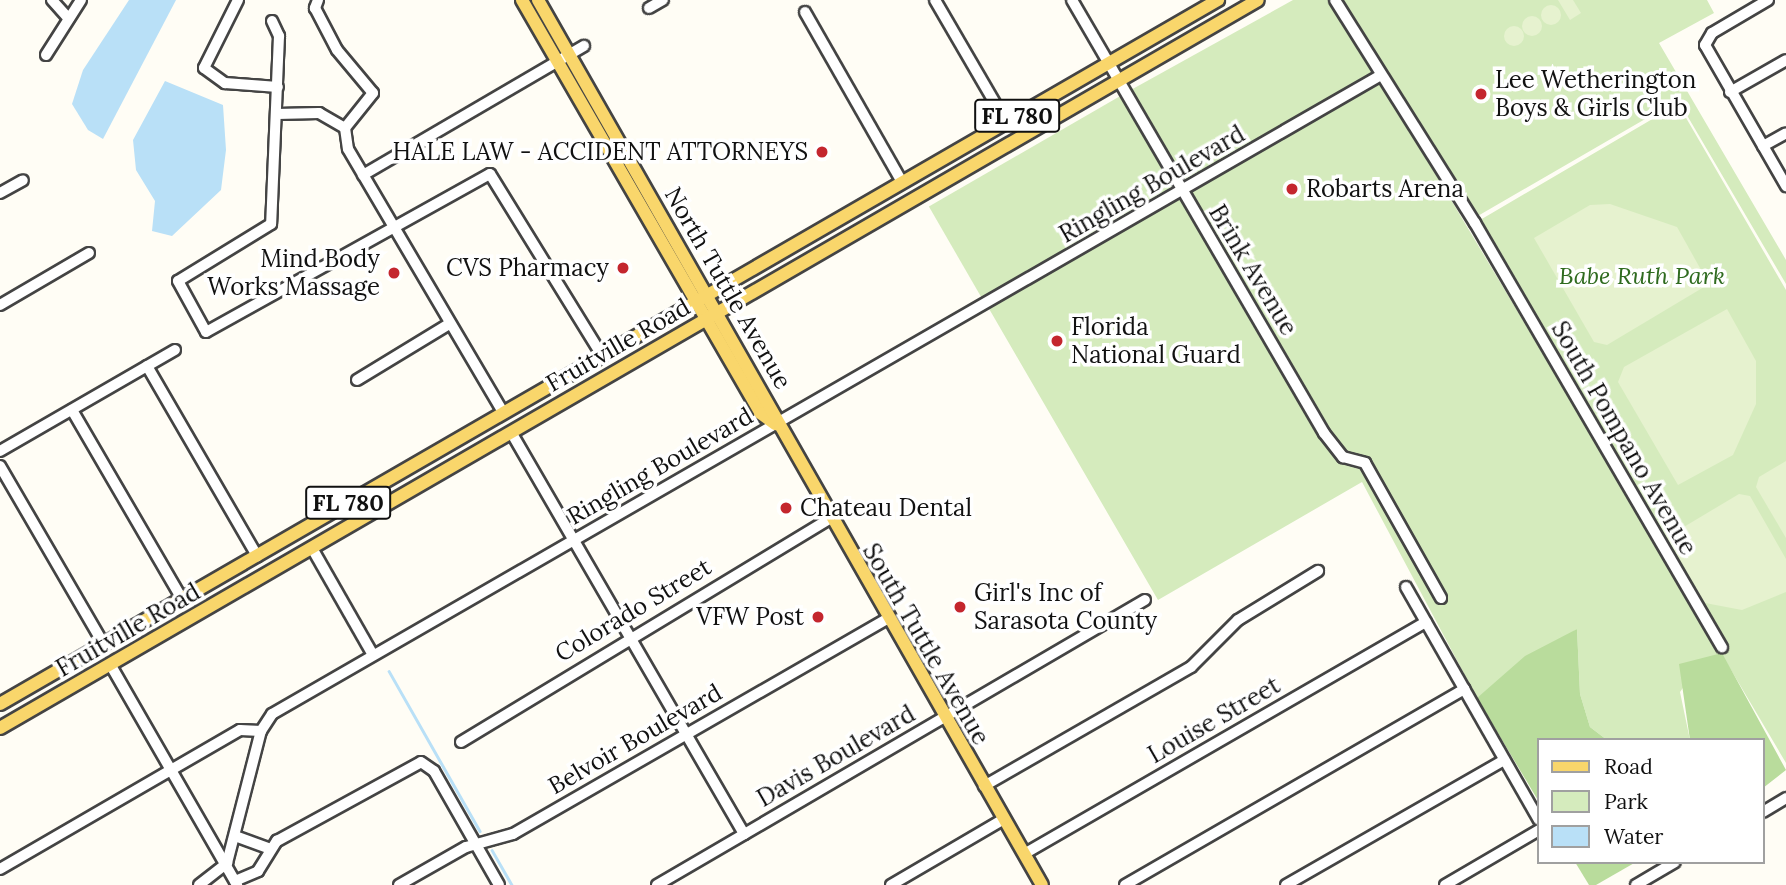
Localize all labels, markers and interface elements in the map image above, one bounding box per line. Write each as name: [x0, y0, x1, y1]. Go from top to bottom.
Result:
place label: Lee Wetherington Boys & Girls Club: [1495, 66, 1696, 122]
marker: Lee Wetherington Boys & Girls Club: [1473, 86, 1489, 102]
road number: FL 780: [973, 97, 1061, 136]
street label: Ringling Boulevard: [1054, 119, 1250, 249]
place label: HALE LAW - ACCIDENT ATTORNEYS: [393, 138, 808, 166]
marker: HALE LAW - ACCIDENT ATTORNEYS: [814, 144, 830, 160]
place label: Robarts Arena: [1306, 175, 1464, 203]
marker: Robarts Arena: [1284, 181, 1300, 197]
street label: North Tuttle Avenue: [659, 182, 797, 394]
street label: Brink Avenue: [1203, 200, 1303, 340]
place label: Mind Body Works Massage: [207, 245, 380, 301]
place label: CVS Pharmacy: [446, 254, 609, 282]
marker: CVS Pharmacy: [615, 260, 631, 276]
park label: Babe Ruth Park: [1559, 262, 1725, 290]
marker: Mind Body Works Massage: [386, 265, 402, 281]
street label: Fruitville Road: [541, 292, 695, 398]
place label: Florida National Guard: [1071, 313, 1241, 369]
street label: South Pompano Avenue: [1545, 316, 1703, 560]
marker: Florida National Guard: [1049, 333, 1065, 349]
street label: Ringling Boulevard: [562, 401, 758, 531]
road number: FL 780: [304, 484, 392, 523]
place label: Chateau Dental: [800, 494, 972, 522]
marker: Chateau Dental: [778, 500, 794, 516]
street label: South Tuttle Avenue: [857, 538, 995, 750]
street label: Colorado Street: [550, 552, 716, 668]
street label: Fruitville Road: [51, 577, 205, 683]
place label: Girl's Inc of Sarasota County: [974, 579, 1157, 635]
marker: Girl's Inc of Sarasota County: [952, 599, 968, 615]
place label: VFW Post: [696, 603, 804, 631]
marker: VFW Post: [810, 609, 826, 625]
street label: Louise Street: [1143, 671, 1285, 769]
street label: Belvoir Boulevard: [543, 678, 727, 800]
street label: Davis Boulevard: [752, 699, 920, 813]
legend: [1538, 738, 1765, 864]
text: Road: [1604, 753, 1653, 780]
text: Park: [1604, 788, 1648, 815]
text: Water: [1604, 823, 1663, 850]

